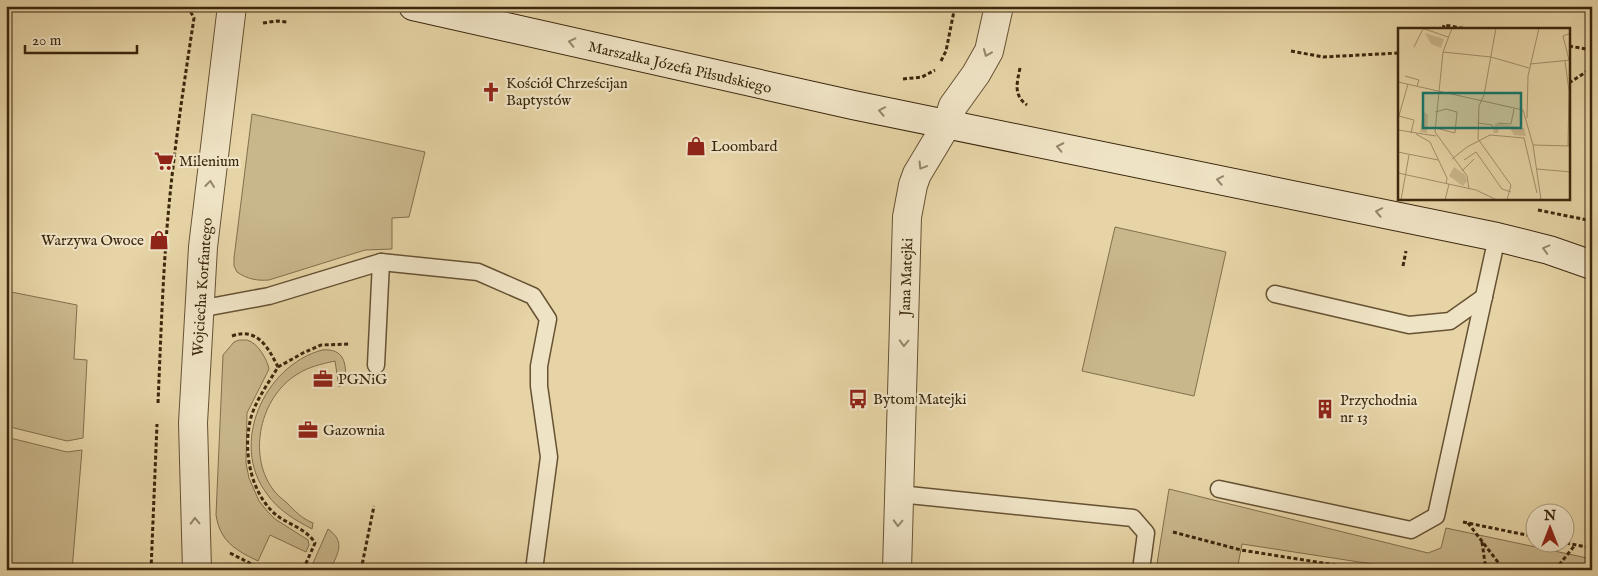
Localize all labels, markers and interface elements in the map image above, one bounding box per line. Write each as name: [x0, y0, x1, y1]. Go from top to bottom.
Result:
scale bar: [25, 22, 138, 54]
inset map: [1398, 28, 1570, 200]
text: 20 m: [32, 31, 62, 50]
one-way arrow: [568, 37, 577, 48]
street label: Marszałka Józefa Piłsudskiego: [586, 37, 773, 98]
one-way arrow: [983, 48, 994, 57]
place label: Kościół Chrześcijan Baptystów: [506, 74, 628, 110]
church icon: Kościół Chrześcijan Baptystów: [480, 81, 502, 103]
one-way arrow: [878, 106, 887, 117]
shop icon: Loombard: [685, 135, 707, 157]
place label: Loombard: [711, 137, 779, 156]
one-way arrow: [1056, 143, 1065, 153]
supermarket icon: Milenium: [153, 150, 175, 172]
place label: Milenium: [179, 152, 240, 171]
one-way arrow: [919, 161, 929, 170]
one-way arrow: [1215, 175, 1224, 185]
one-way arrow: [205, 180, 215, 189]
one-way arrow: [1375, 207, 1383, 217]
street label: Wojciecha Korfantego: [188, 217, 217, 357]
shop icon: Warzywa Owoce: [148, 229, 170, 251]
place label: Warzywa Owoce: [41, 231, 144, 250]
street label: Jana Matejki: [896, 238, 917, 318]
one-way arrow: [1542, 245, 1550, 255]
one-way arrow: [899, 340, 909, 348]
office icon: PGNiG: [312, 368, 334, 390]
place label: PGNiG: [338, 370, 387, 389]
bus stop icon: Bytom Matejki: [847, 388, 869, 410]
place label: Bytom Matejki: [873, 390, 967, 409]
place label: Przychodnia nr 13: [1340, 391, 1418, 427]
building icon: Przychodnia nr 13: [1314, 398, 1336, 420]
office icon: Gazownia: [297, 419, 319, 441]
place label: Gazownia: [323, 421, 385, 440]
north arrow: [1526, 504, 1576, 554]
text: N: [1543, 507, 1556, 525]
one-way arrow: [190, 517, 201, 525]
one-way arrow: [893, 520, 904, 528]

